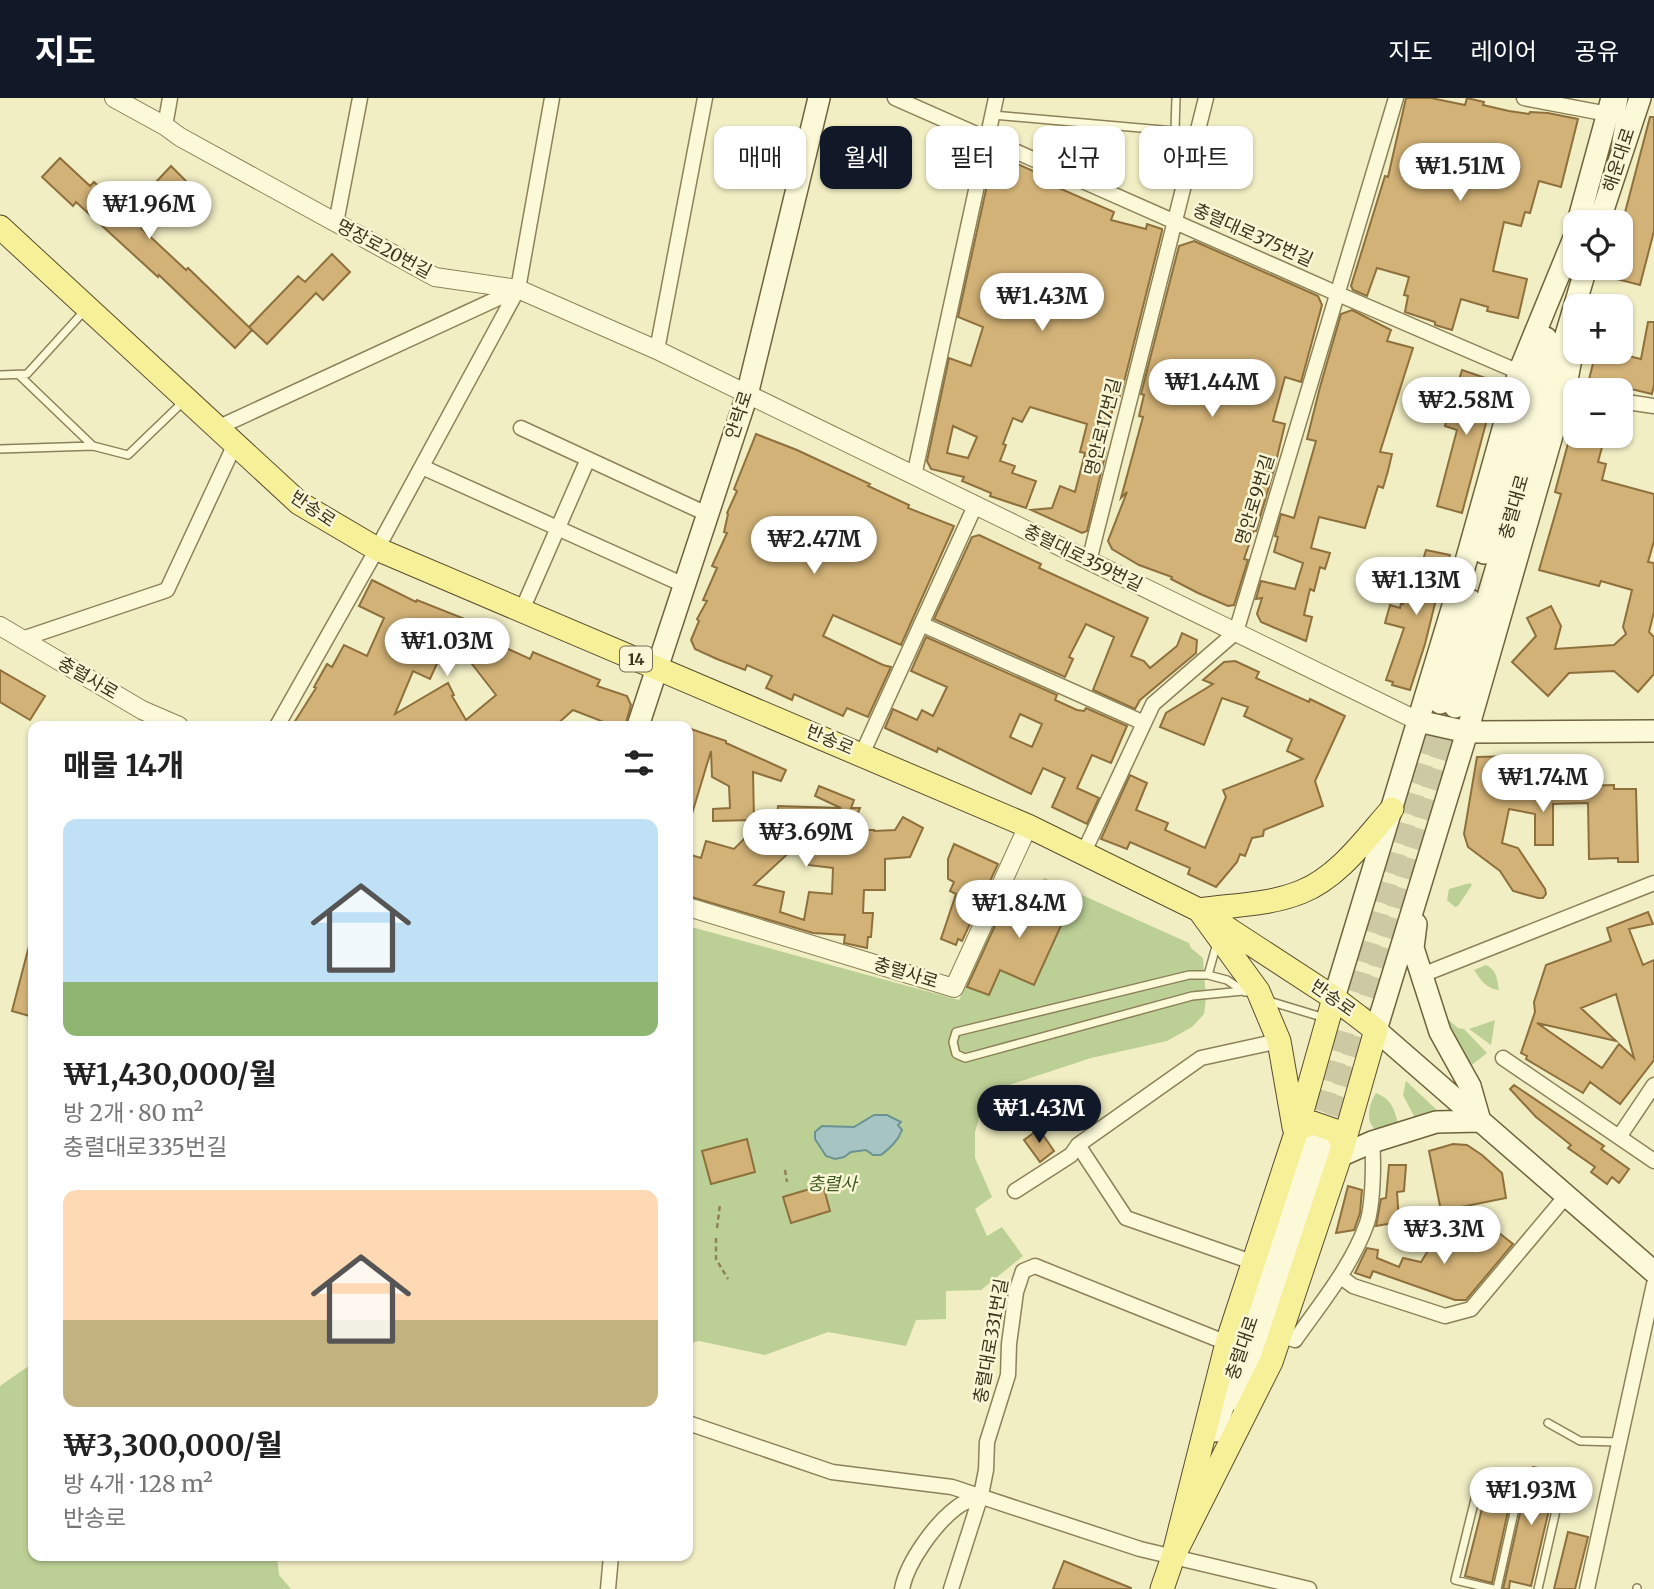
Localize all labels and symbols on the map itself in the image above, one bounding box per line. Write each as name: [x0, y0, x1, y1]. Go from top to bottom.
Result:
street label: 해운대로: [1597, 125, 1640, 195]
pin: ₩1.51M: [1403, 144, 1517, 203]
pin: ₩1.96M: [92, 181, 206, 241]
street label: 충렬대로375번길: [1189, 198, 1317, 271]
street label: 명장로20번길: [333, 214, 436, 283]
pin: ₩1.43M: [985, 274, 1099, 333]
pin: ₩1.44M: [1155, 360, 1269, 419]
street label: 명안로17번길: [1079, 375, 1126, 478]
pin: ₩2.58M: [1409, 378, 1523, 437]
street label: 안락로: [720, 388, 757, 442]
street label: 명안로9번길: [1230, 452, 1279, 548]
street label: 충렬대로: [1493, 472, 1534, 542]
street label: 반송로: [286, 485, 340, 532]
pin: ₩2.47M: [757, 517, 871, 576]
street label: 충렬대로359번길: [1020, 519, 1146, 596]
pin: ₩1.13M: [1359, 558, 1473, 617]
pin: ₩1.03M: [390, 618, 504, 678]
road number: 14: [620, 646, 652, 672]
street label: 충렬사로: [54, 651, 123, 704]
street label: 반송로: [803, 719, 858, 760]
pin: ₩1.74M: [1486, 754, 1600, 814]
pin: ₩3.69M: [749, 810, 863, 869]
pin: ₩1.84M: [962, 880, 1076, 940]
street label: 충렬사로: [871, 952, 941, 993]
street label: 반송로: [1306, 974, 1360, 1021]
pin: ₩1.43M: [982, 1086, 1096, 1145]
park label: 충렬사: [807, 1172, 859, 1195]
pin: ₩3.3M: [1395, 1206, 1493, 1266]
street label: 충렬대로331번길: [968, 1277, 1013, 1405]
street label: 충렬대로: [1220, 1313, 1263, 1383]
pin: ₩1.93M: [1474, 1468, 1588, 1527]

